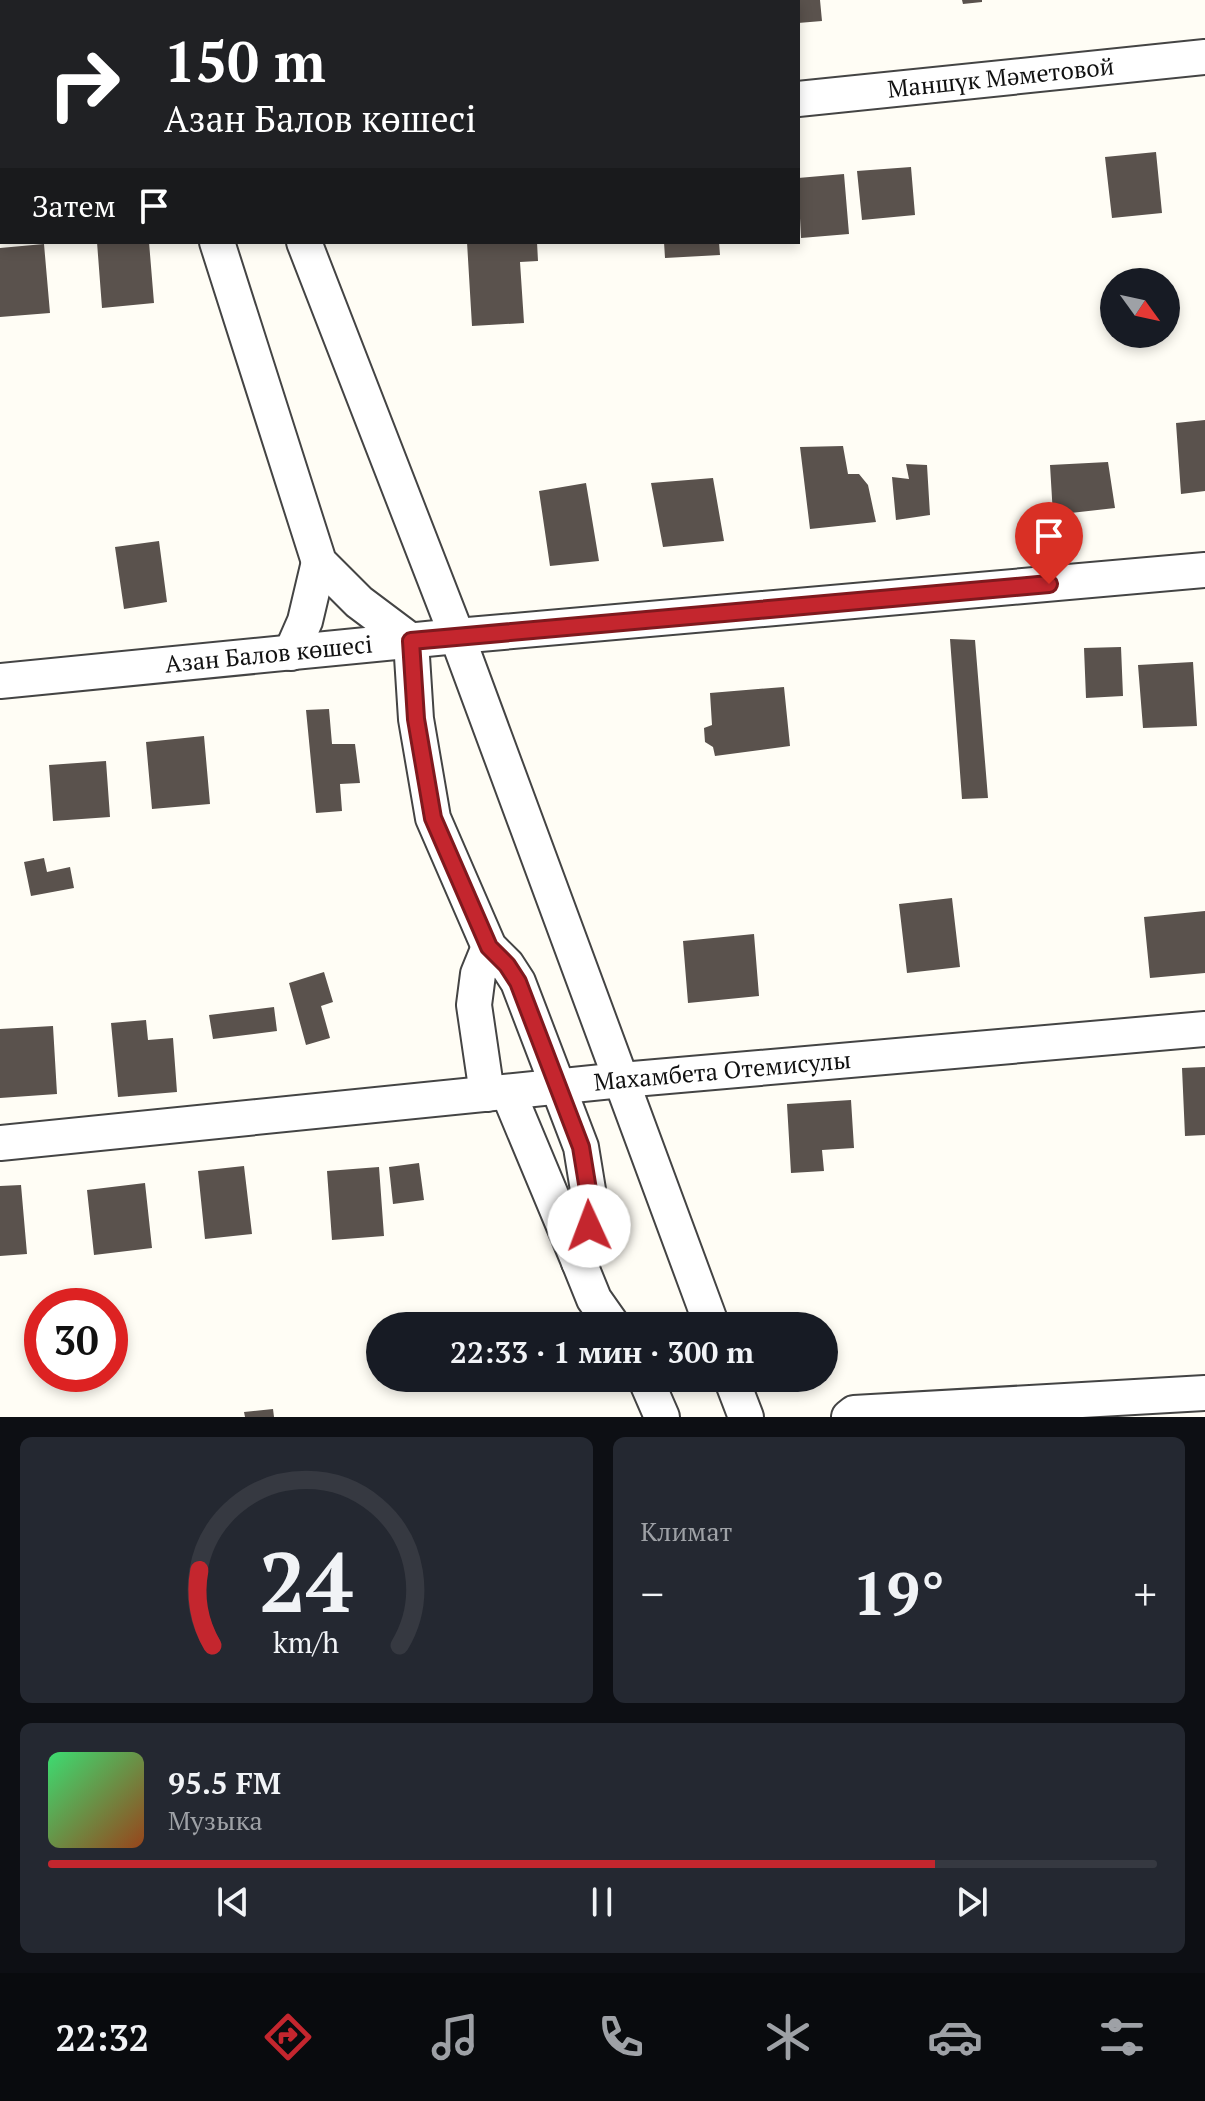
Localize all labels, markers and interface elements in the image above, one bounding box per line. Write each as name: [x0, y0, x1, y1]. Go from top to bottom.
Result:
text: 150 m: [164, 24, 326, 98]
icon: right: [32, 32, 136, 136]
street label: Маншүк Мәметовой: [886, 49, 1116, 105]
text: Азан Балов көшесі: [164, 95, 476, 142]
icon: arrive: [132, 184, 176, 228]
text: Затем: [32, 186, 116, 226]
north arrow: [1100, 268, 1180, 348]
map controls: [1100, 268, 1180, 348]
pin: [1015, 502, 1083, 584]
icon: arrive: [1027, 514, 1071, 558]
street label: Азан Балов көшесі: [163, 627, 374, 680]
street label: Махамбета Отемисулы: [592, 1043, 852, 1098]
position arrow: [547, 1184, 631, 1268]
speed limit sign: 30: [24, 1288, 128, 1392]
text: 22:33 · 1 мин · 300 m: [450, 1332, 754, 1372]
text: Климат: [641, 1514, 732, 1548]
text: 24: [259, 1526, 353, 1636]
text: 19°: [852, 1553, 945, 1632]
text: −: [641, 1564, 664, 1623]
text: +: [1134, 1564, 1157, 1623]
text: km/h: [273, 1623, 339, 1661]
text: 95.5 FM: [168, 1763, 281, 1803]
text: Музыка: [168, 1803, 263, 1837]
icon: previous: [211, 1880, 255, 1924]
icon: pause: [580, 1880, 624, 1924]
icon: next: [950, 1880, 994, 1924]
icon: directions: [260, 2009, 316, 2065]
icon: music: [427, 2009, 483, 2065]
icon: phone: [593, 2009, 649, 2065]
icon: climate: [760, 2009, 816, 2065]
icon: car: [927, 2009, 983, 2065]
icon: filters: [1094, 2009, 1150, 2065]
text: 22:32: [55, 2014, 149, 2061]

